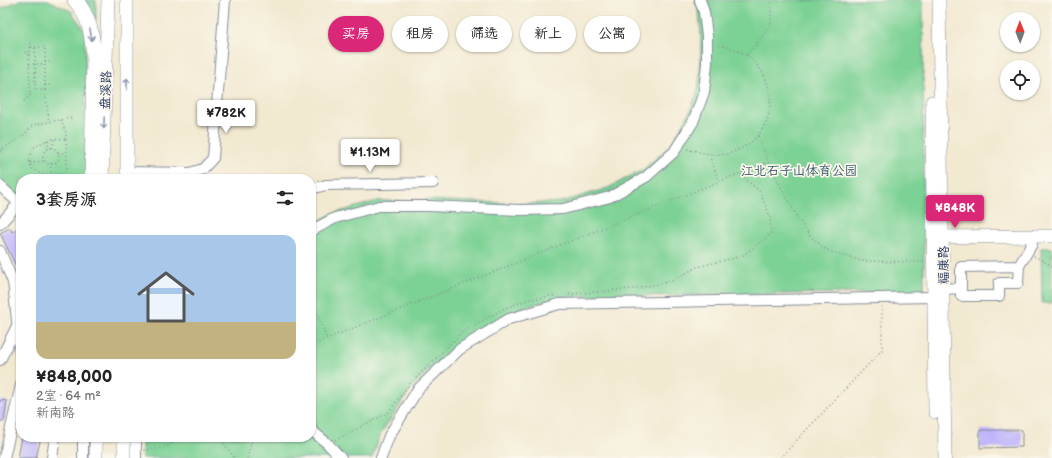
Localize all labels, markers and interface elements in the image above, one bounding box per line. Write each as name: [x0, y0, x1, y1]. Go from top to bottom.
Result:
north arrow: [1000, 12, 1040, 52]
map controls: [1000, 12, 1040, 100]
chip: 买房: [328, 16, 384, 52]
chip: 租房: [392, 16, 448, 52]
chip: 筛选: [456, 16, 512, 52]
chip: 新上: [520, 16, 576, 52]
chip: 公寓: [584, 16, 640, 52]
one-way arrow: [87, 28, 95, 41]
button: locate: [1000, 60, 1040, 100]
street label: 盘溪路: [97, 70, 115, 110]
one-way arrow: [123, 78, 131, 91]
pin: ¥782K: [198, 100, 254, 134]
text: ¥782K: [206, 105, 246, 121]
one-way arrow: [100, 116, 108, 129]
pin: ¥1.13M: [337, 139, 403, 173]
text: ¥1.13M: [350, 144, 390, 160]
park label: 江北石子山体育公园: [740, 163, 858, 179]
icon: filters: [274, 187, 296, 209]
text: 3套房源: [36, 190, 97, 210]
pin: ¥848K: [927, 195, 983, 229]
text: ¥848K: [935, 200, 975, 216]
street label: 福康路: [936, 245, 952, 285]
icon: home: [130, 261, 202, 333]
text: ¥848,000: [36, 367, 112, 387]
text: 2室 · 64 m²: [36, 388, 101, 404]
text: 新南路: [36, 405, 75, 421]

